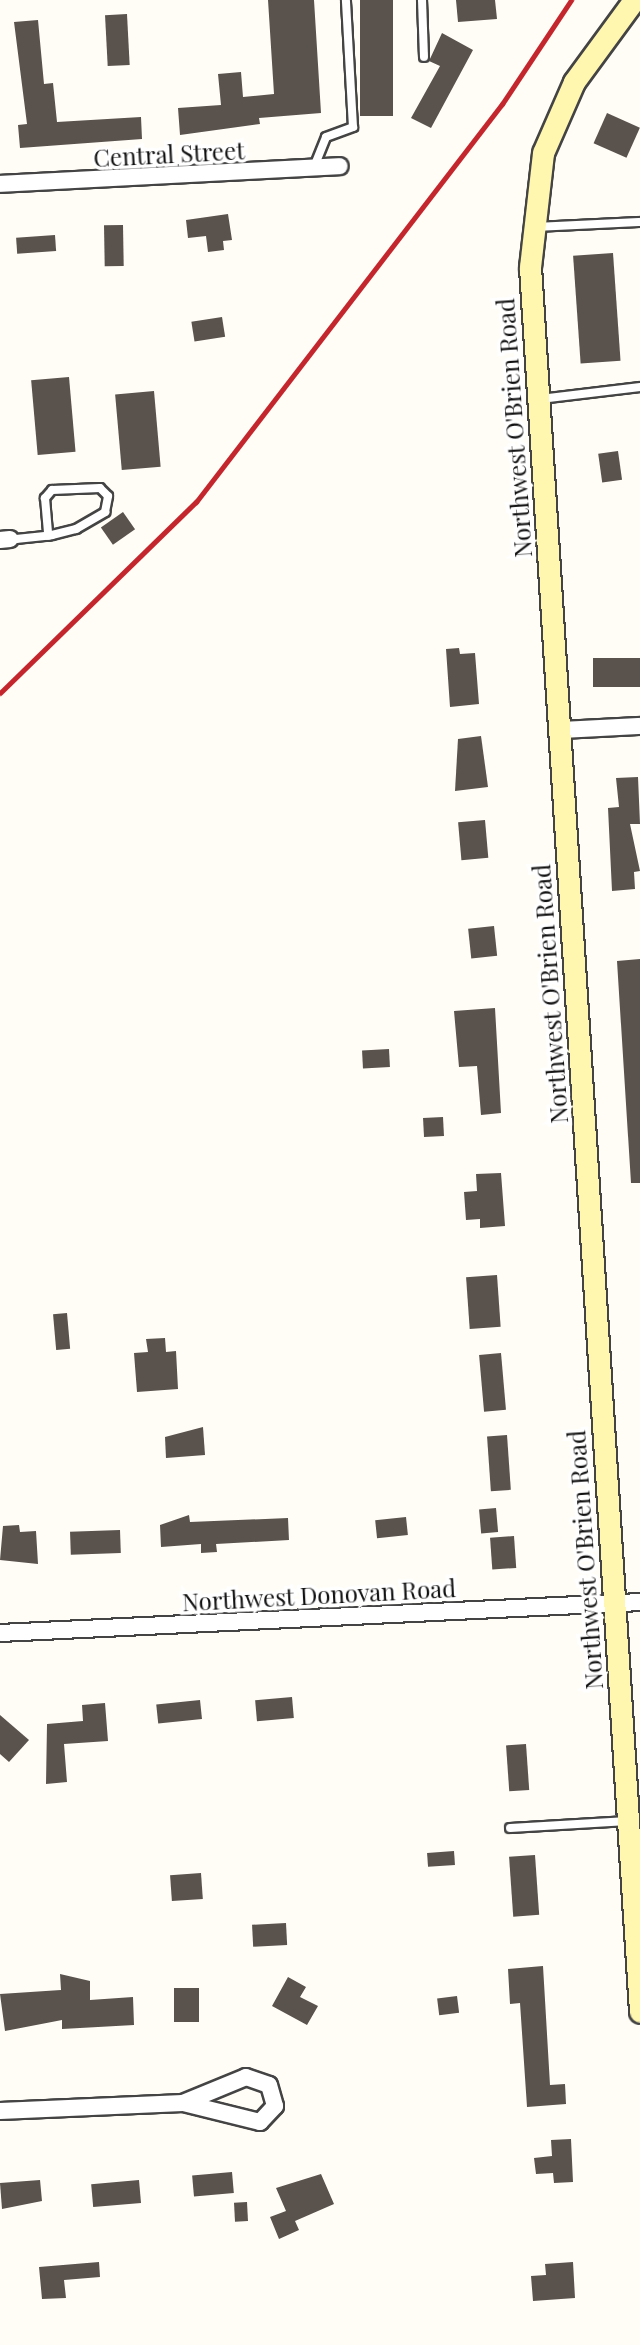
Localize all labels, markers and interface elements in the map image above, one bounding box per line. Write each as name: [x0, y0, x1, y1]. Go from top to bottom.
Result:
street label: Central Street: [93, 136, 245, 172]
street label: Northwest O'Brien Road: [491, 297, 537, 559]
street label: Northwest O'Brien Road: [527, 863, 573, 1125]
street label: Northwest O'Brien Road: [562, 1429, 608, 1691]
street label: Northwest Donovan Road: [181, 1573, 457, 1617]

